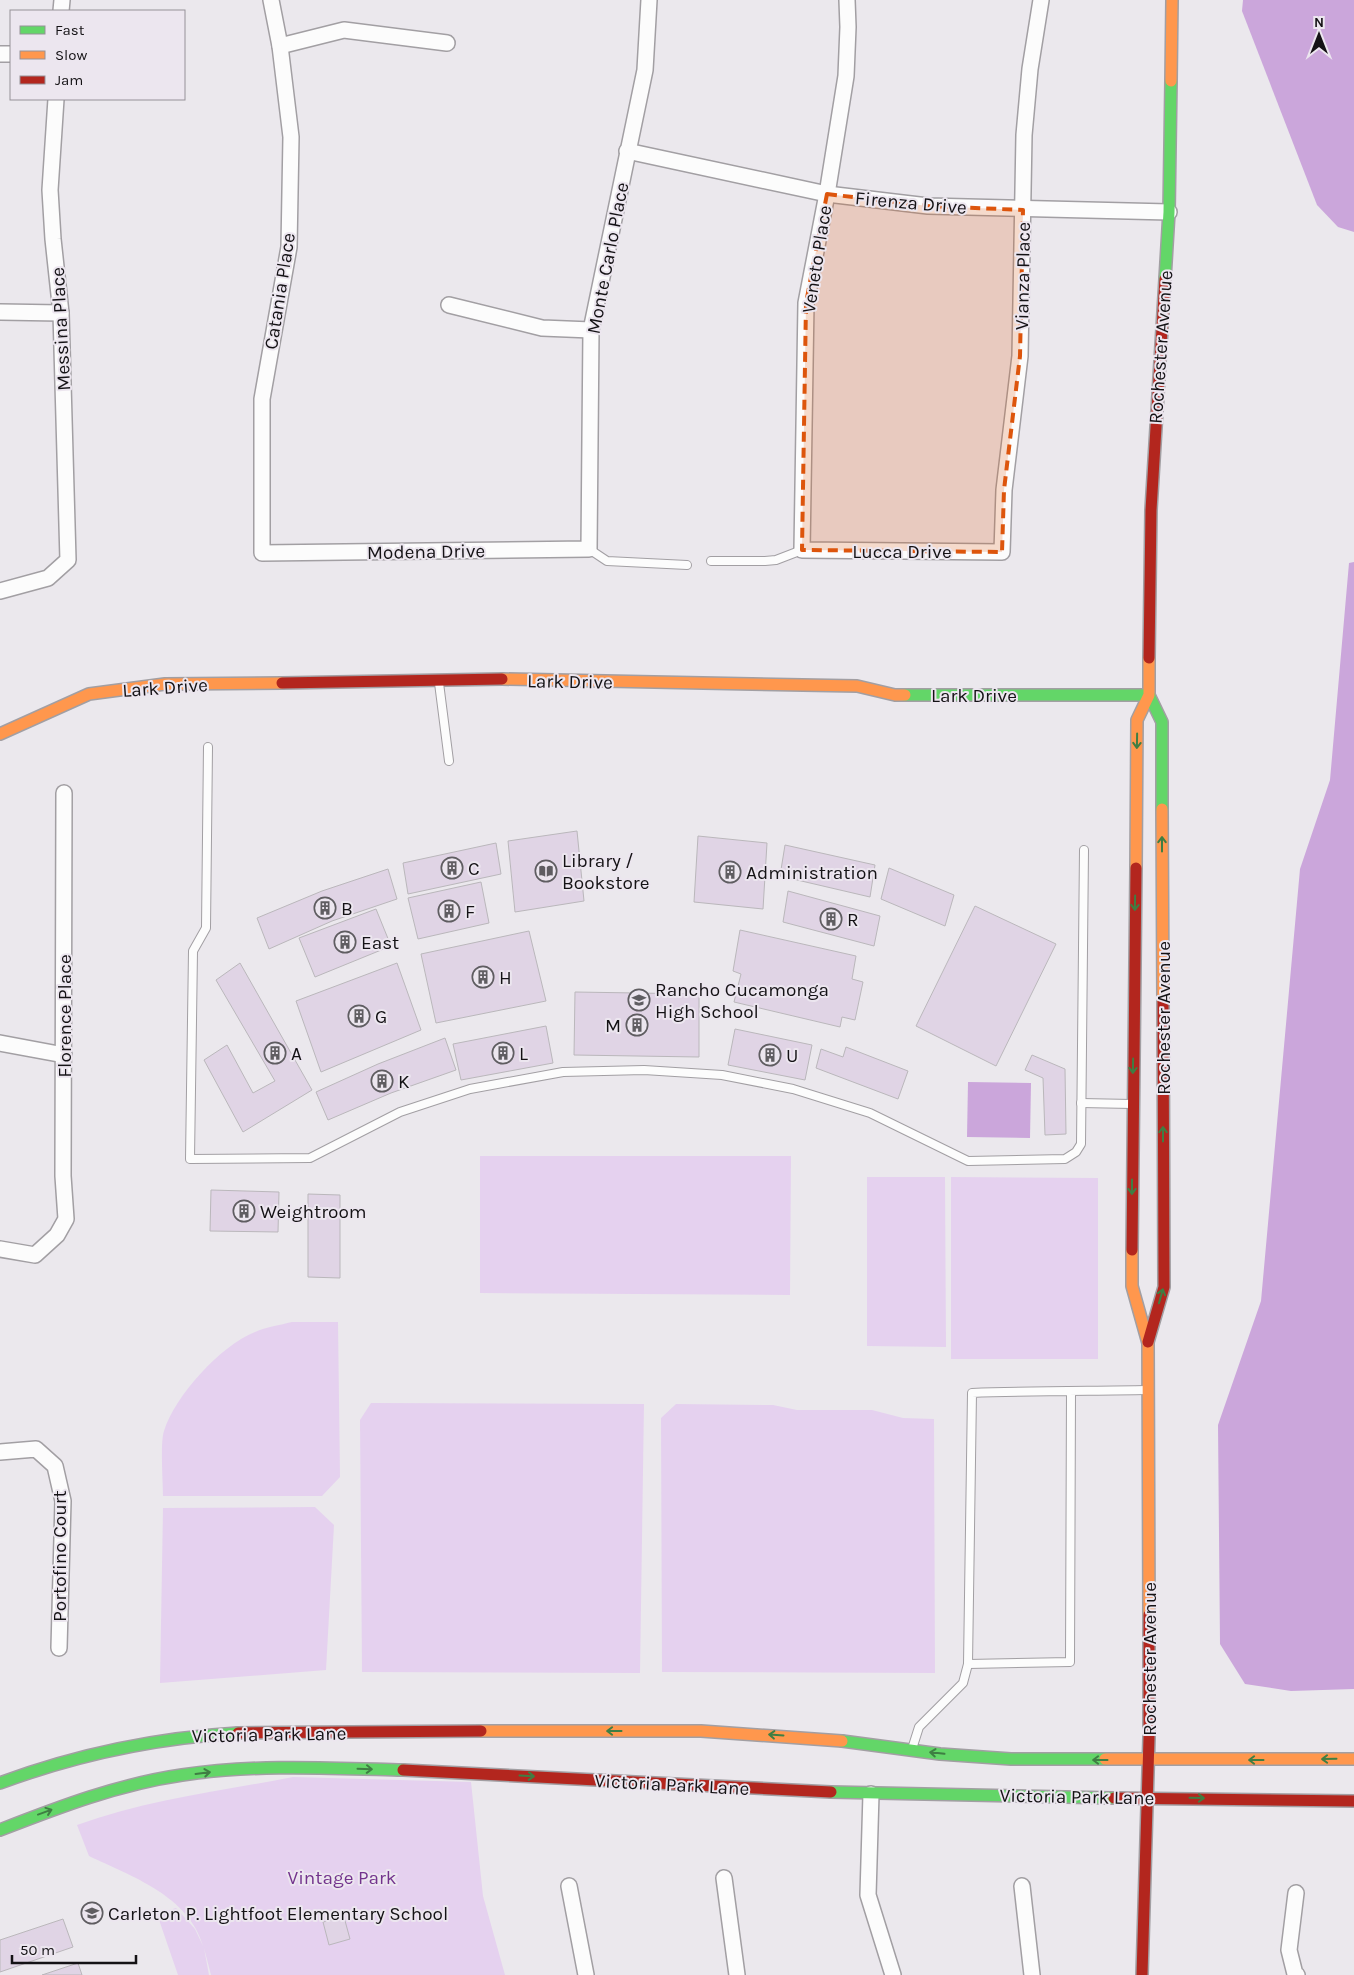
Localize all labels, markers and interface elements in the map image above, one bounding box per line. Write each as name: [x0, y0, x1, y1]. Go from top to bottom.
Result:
legend: [10, 10, 185, 100]
north arrow: [1294, 10, 1344, 60]
text: N: [1314, 14, 1324, 31]
text: Fast: [55, 21, 85, 39]
text: Slow: [55, 46, 87, 64]
text: Jam: [55, 71, 83, 89]
street label: Monte Carlo Place: [582, 180, 634, 336]
street label: Firenza Drive: [854, 187, 968, 219]
street label: Veneto Place: [798, 204, 836, 315]
street label: Vianza Place: [1011, 222, 1035, 330]
street label: Catania Place: [260, 231, 300, 351]
street label: Messina Place: [47, 267, 75, 391]
street label: Rochester Avenue: [1145, 270, 1177, 425]
street label: Modena Drive: [367, 540, 485, 564]
street label: Lucca Drive: [852, 541, 952, 563]
street label: Lark Drive: [527, 670, 613, 694]
street label: Lark Drive: [122, 674, 209, 702]
street label: Lark Drive: [931, 685, 1017, 707]
one-way arrow: [1132, 732, 1142, 749]
one-way arrow: [1157, 836, 1167, 852]
place label: Library / Bookstore: [562, 850, 649, 894]
building icon: C: [440, 856, 464, 880]
place label: C: [468, 858, 480, 880]
library icon: Library / Bookstore: [534, 859, 558, 883]
building icon: Administration: [718, 860, 742, 884]
place label: Administration: [746, 862, 878, 884]
one-way arrow: [1130, 895, 1140, 911]
building icon: B: [313, 896, 337, 920]
place label: B: [341, 898, 353, 920]
building icon: F: [437, 899, 461, 923]
place label: F: [465, 901, 475, 923]
building icon: R: [819, 907, 843, 931]
place label: R: [847, 909, 859, 931]
building icon: East: [333, 930, 357, 954]
place label: East: [361, 932, 399, 954]
street label: Rochester Avenue: [1153, 941, 1175, 1095]
street label: Florence Place: [54, 954, 76, 1078]
building icon: H: [471, 965, 495, 989]
place label: H: [499, 967, 512, 989]
place label: Rancho Cucamonga High School: [655, 979, 829, 1023]
school or university icon: Rancho Cucamonga High School: [627, 988, 651, 1012]
building icon: G: [347, 1004, 371, 1028]
place label: G: [375, 1006, 387, 1028]
building icon: M: [625, 1013, 649, 1037]
place label: M: [605, 1015, 621, 1037]
building icon: A: [263, 1041, 287, 1065]
building icon: L: [491, 1041, 515, 1065]
place label: A: [291, 1043, 302, 1065]
place label: L: [519, 1043, 528, 1065]
building icon: U: [758, 1043, 782, 1067]
place label: U: [786, 1045, 798, 1067]
one-way arrow: [1129, 1058, 1138, 1074]
building icon: K: [370, 1069, 394, 1093]
place label: K: [398, 1071, 410, 1093]
one-way arrow: [1158, 1126, 1168, 1142]
one-way arrow: [1127, 1179, 1137, 1195]
building icon: Weightroom: [232, 1199, 256, 1223]
place label: Weightroom: [260, 1201, 367, 1223]
one-way arrow: [1157, 1288, 1166, 1304]
street label: Portofino Court: [49, 1490, 71, 1622]
street label: Rochester Avenue: [1139, 1582, 1161, 1736]
street label: Victoria Park Lane: [191, 1723, 347, 1747]
one-way arrow: [606, 1726, 622, 1736]
one-way arrow: [768, 1730, 784, 1739]
one-way arrow: [930, 1748, 946, 1758]
one-way arrow: [1092, 1755, 1108, 1765]
one-way arrow: [1248, 1755, 1264, 1765]
one-way arrow: [1322, 1755, 1338, 1764]
one-way arrow: [357, 1764, 373, 1773]
one-way arrow: [194, 1768, 210, 1778]
street label: Victoria Park Lane: [594, 1770, 750, 1800]
one-way arrow: [519, 1771, 535, 1780]
street label: Victoria Park Lane: [999, 1785, 1155, 1809]
one-way arrow: [1188, 1793, 1204, 1802]
one-way arrow: [37, 1807, 52, 1816]
park label: Vintage Park: [288, 1867, 397, 1889]
school or university icon: Carleton P. Lightfoot Elementary School: [80, 1901, 104, 1925]
place label: Carleton P. Lightfoot Elementary School: [108, 1903, 448, 1925]
scale bar: [12, 1932, 136, 1964]
text: 50 m: [20, 1941, 55, 1959]

